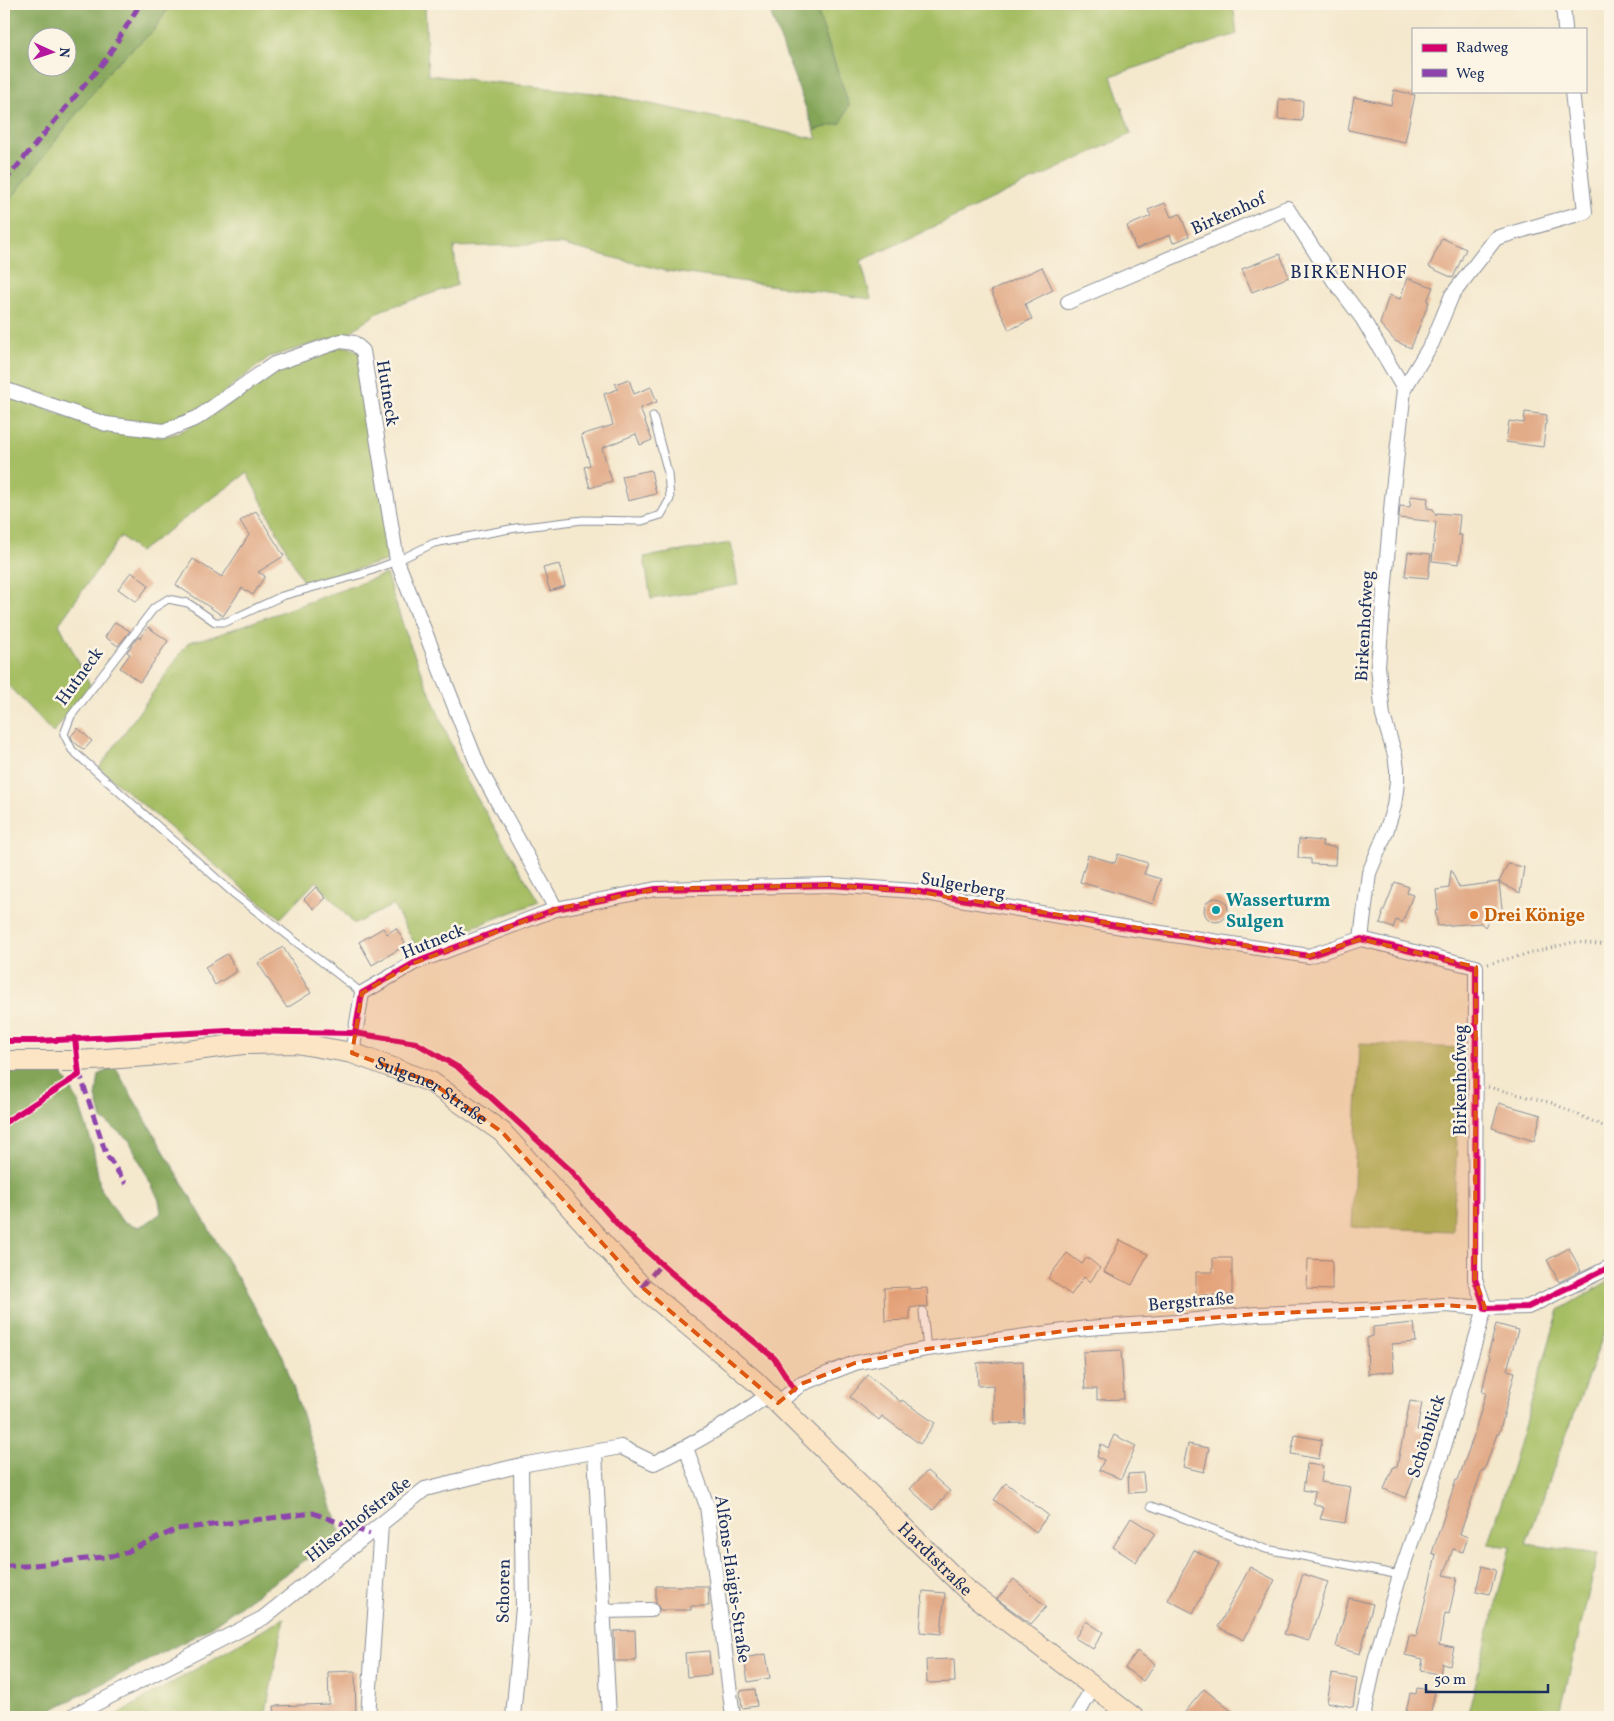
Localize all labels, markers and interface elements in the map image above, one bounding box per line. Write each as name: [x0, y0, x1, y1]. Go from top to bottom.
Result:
north arrow: [28, 28, 78, 78]
legend: [1412, 28, 1586, 92]
text: Radweg: [1456, 38, 1509, 59]
text: N: [54, 47, 73, 58]
text: Weg: [1456, 64, 1485, 85]
street label: Birkenhof: [1187, 186, 1272, 242]
district label: BIRKENHOF: [1290, 260, 1408, 286]
street label: Hutneck: [369, 358, 404, 428]
street label: Birkenhofweg: [1350, 570, 1381, 682]
street label: Hutneck: [50, 642, 110, 711]
street label: Sulgerberg: [918, 867, 1007, 906]
place label: Wasserturm Sulgen: [1226, 889, 1330, 935]
marker: Wasserturm Sulgen: [1210, 904, 1222, 916]
place label: Drei Könige: [1484, 904, 1585, 929]
marker: Drei Könige: [1468, 909, 1480, 921]
street label: Hutneck: [398, 918, 469, 966]
street label: Birkenhofweg: [1449, 1025, 1474, 1135]
street label: Sulgener Straße: [371, 1051, 492, 1132]
street label: Bergstraße: [1147, 1286, 1235, 1319]
street label: Schönblick: [1402, 1391, 1453, 1481]
street label: Hilsenhofstraße: [301, 1471, 417, 1569]
street label: Alfons-Haigis-Straße: [707, 1494, 756, 1665]
street label: Hardtstraße: [891, 1517, 977, 1603]
street label: Schoren: [491, 1558, 518, 1624]
scale bar: [1426, 1661, 1549, 1693]
text: 50 m: [1434, 1670, 1466, 1691]

